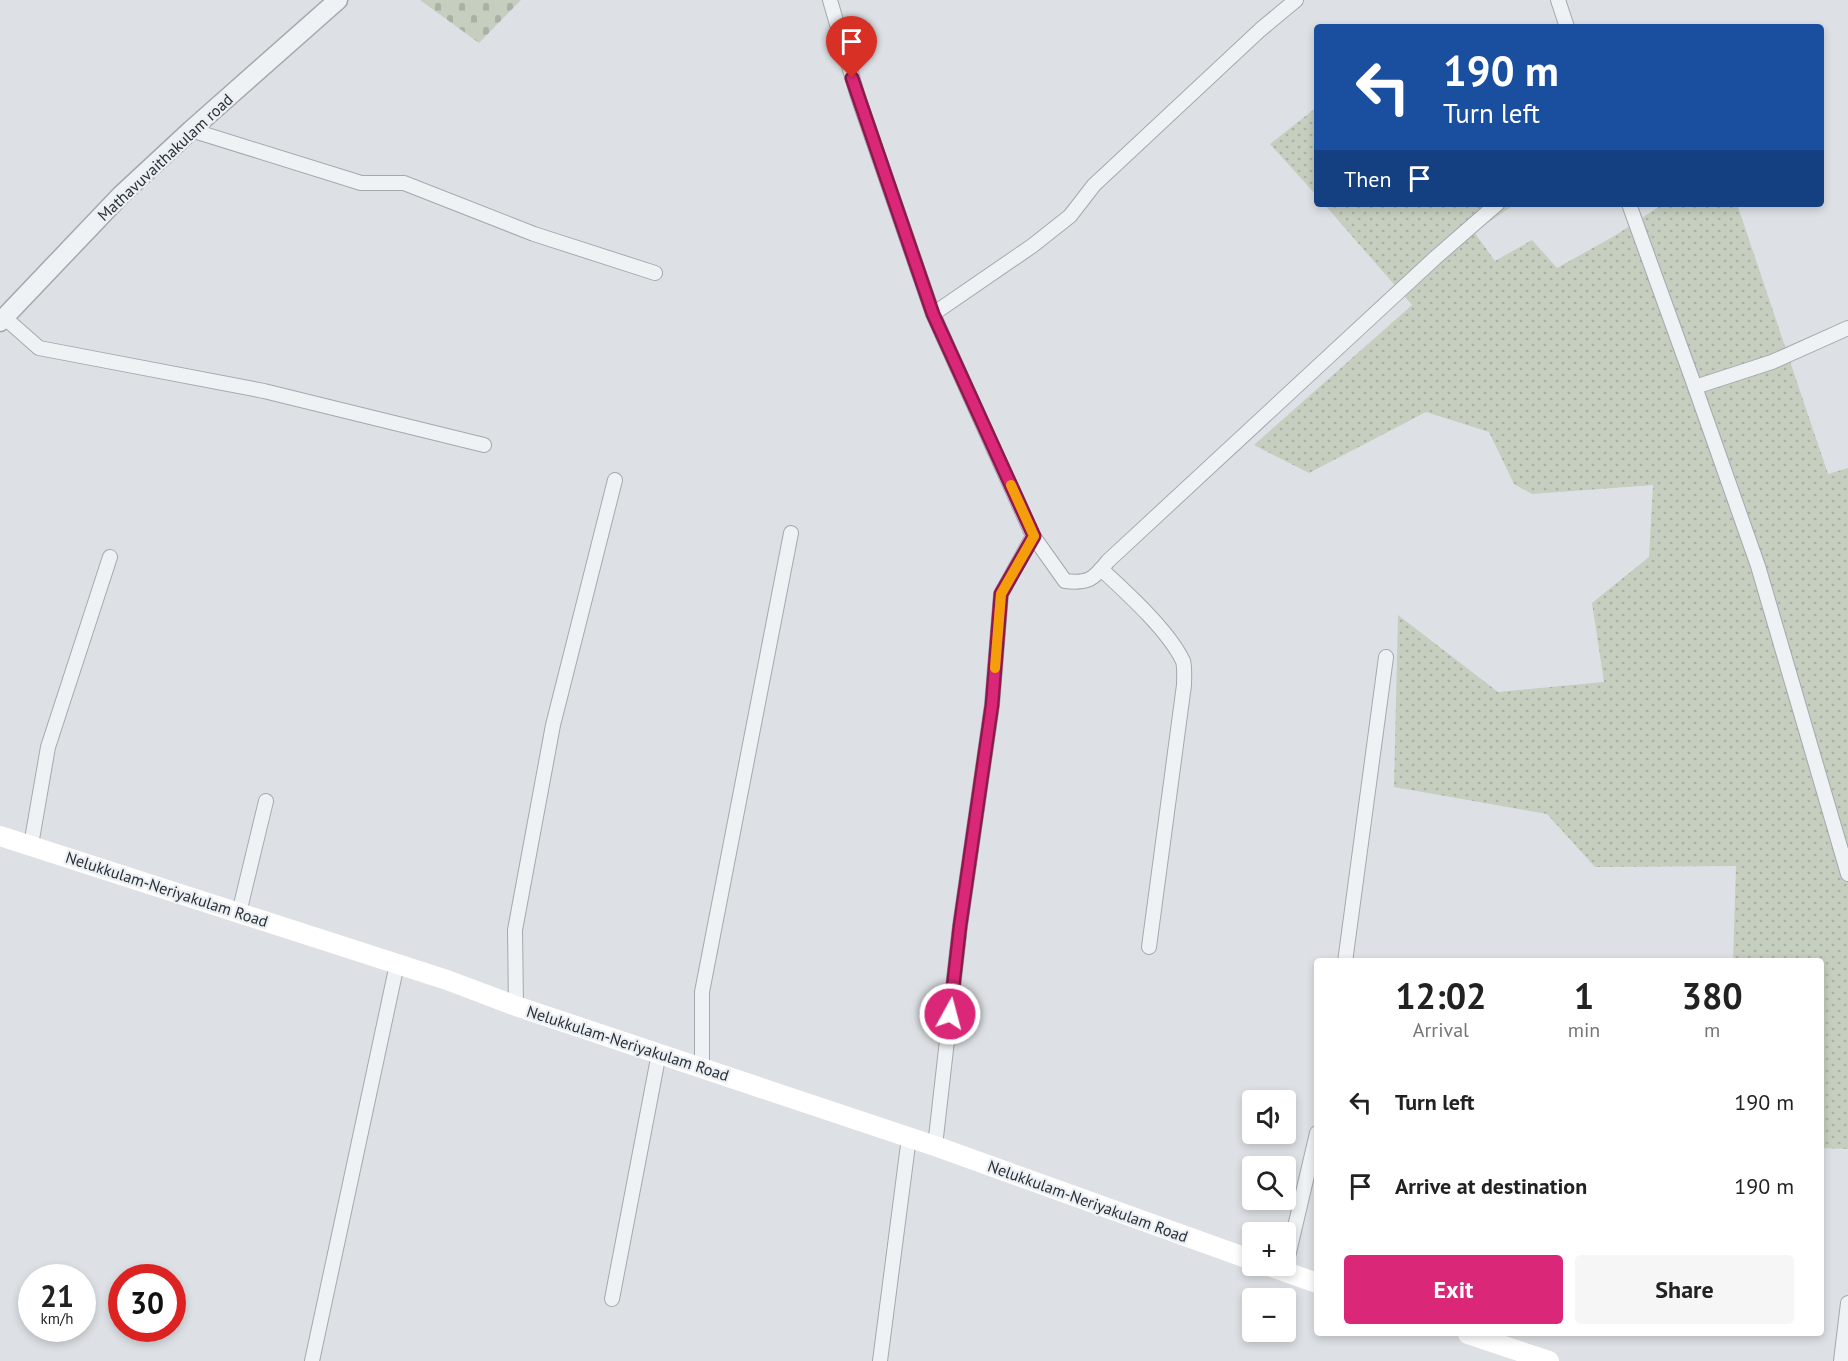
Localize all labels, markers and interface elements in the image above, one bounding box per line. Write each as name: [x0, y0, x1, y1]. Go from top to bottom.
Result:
pin: [826, 16, 877, 78]
icon: arrive: [835, 25, 868, 58]
text: 190 m: [1443, 43, 1559, 98]
icon: left: [1344, 48, 1422, 126]
street label: Mathavuvaithakulam road: [93, 89, 237, 225]
text: Turn left: [1443, 96, 1540, 130]
icon: arrive: [1403, 162, 1436, 195]
text: Then: [1344, 165, 1391, 193]
street label: Nelukkulam-Neriyakulam Road: [63, 847, 271, 931]
text: 12:02: [1395, 972, 1487, 1019]
text: 1: [1574, 972, 1594, 1019]
text: 380: [1682, 972, 1743, 1019]
position arrow: [918, 982, 982, 1046]
street label: Nelukkulam-Neriyakulam Road: [524, 1001, 732, 1085]
text: Arrival: [1413, 1017, 1469, 1043]
text: min: [1568, 1017, 1600, 1043]
text: m: [1704, 1017, 1720, 1043]
icon: left: [1344, 1086, 1377, 1119]
text: Turn left: [1395, 1088, 1475, 1116]
text: 190 m: [1734, 1088, 1794, 1116]
map controls: [1242, 1090, 1296, 1342]
button: sound: [1242, 1090, 1296, 1144]
street label: Nelukkulam-Neriyakulam Road: [985, 1155, 1191, 1247]
button: search: [1242, 1156, 1296, 1210]
icon: arrive: [1344, 1170, 1377, 1203]
text: Arrive at destination: [1395, 1172, 1587, 1200]
text: 190 m: [1734, 1172, 1794, 1200]
button: +: [1242, 1222, 1296, 1276]
button: Exit: [1344, 1255, 1563, 1324]
button: Share: [1575, 1255, 1794, 1324]
speed limit sign: 30: [108, 1264, 186, 1342]
text: 21: [40, 1276, 74, 1315]
button: −: [1242, 1288, 1296, 1342]
text: km/h: [41, 1309, 73, 1328]

